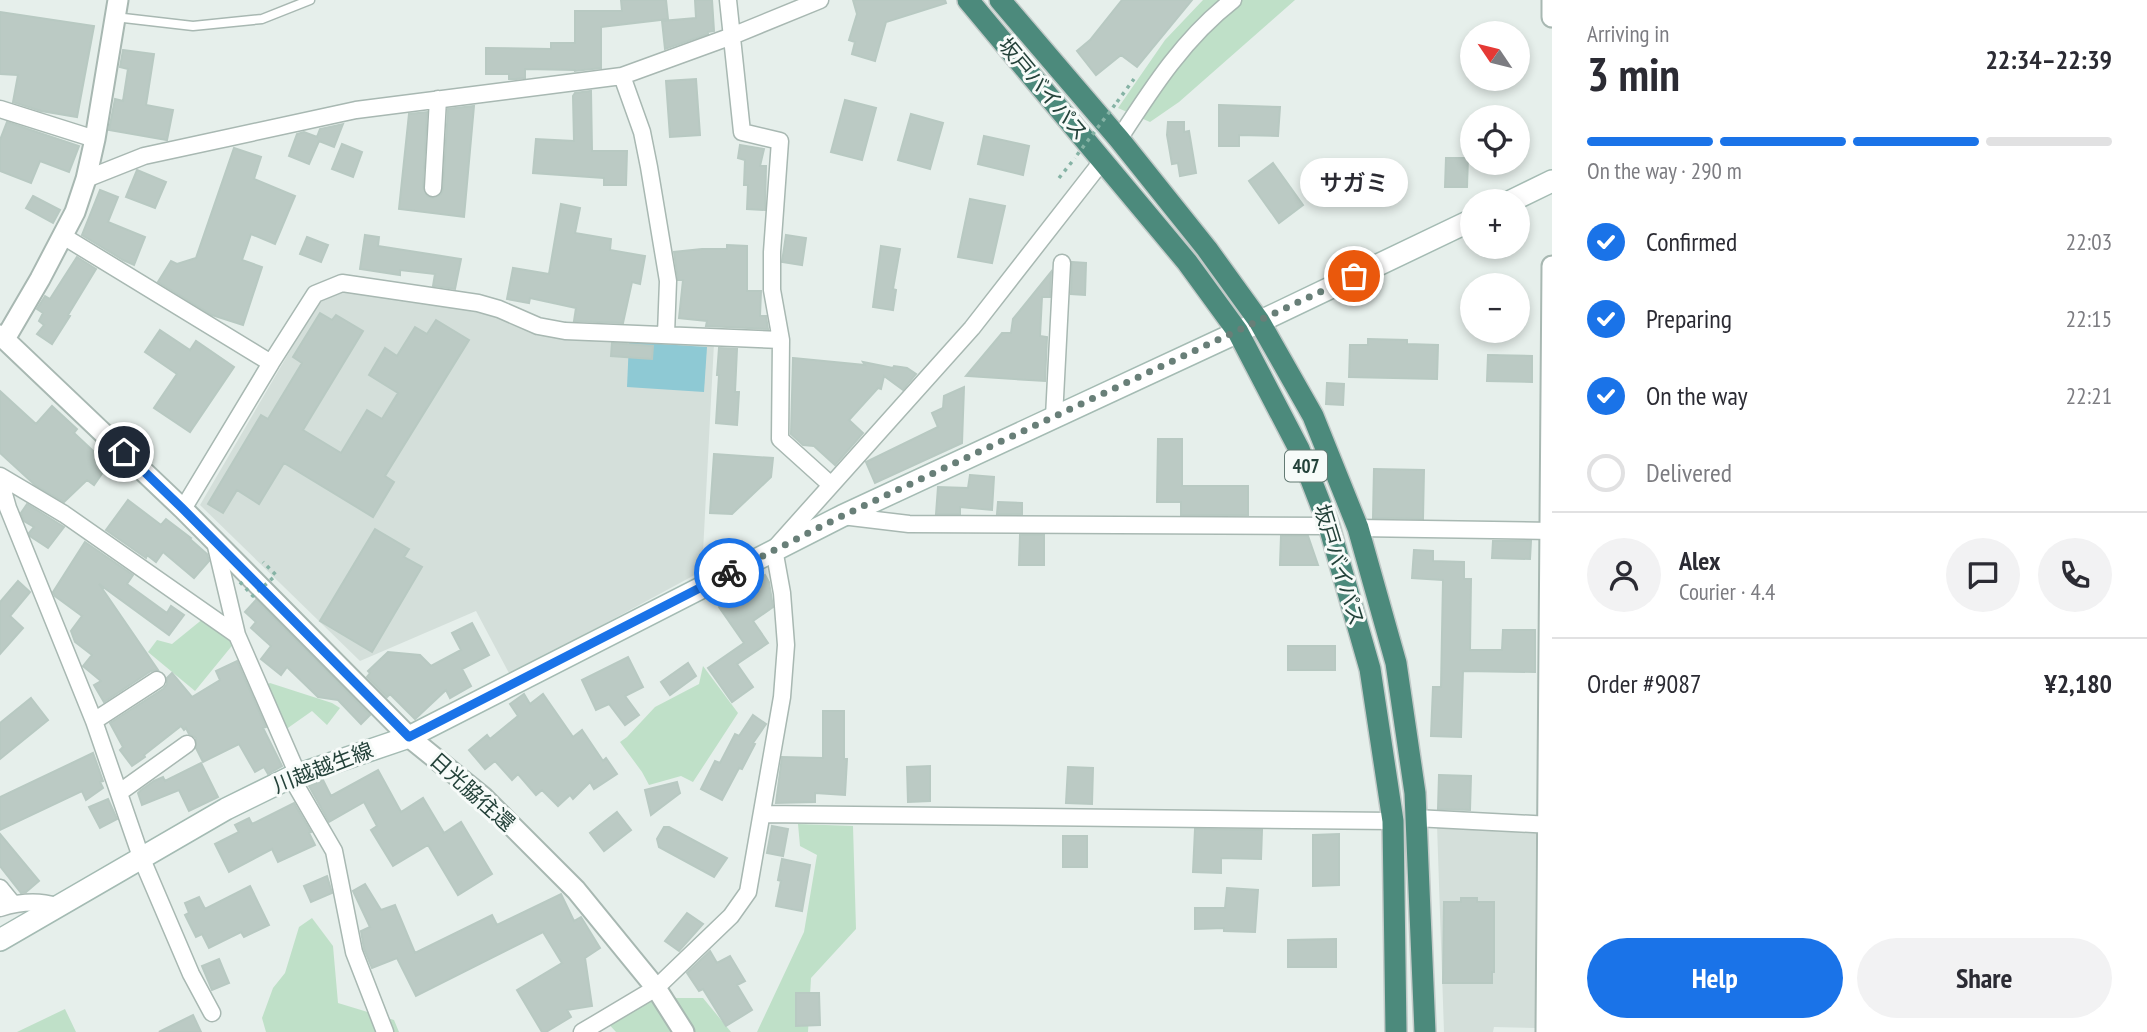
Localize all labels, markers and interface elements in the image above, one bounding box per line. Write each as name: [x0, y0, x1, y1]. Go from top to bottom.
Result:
text: Arriving in: [1587, 19, 1669, 48]
north arrow: [1460, 21, 1530, 91]
map controls: [1460, 21, 1530, 343]
street label: 坂戸バイパス: [993, 32, 1094, 145]
text: 22:34–22:39: [1985, 43, 2112, 76]
text: 3 min: [1587, 44, 1680, 104]
button: locate: [1460, 105, 1530, 175]
text: On the way · 290 m: [1587, 156, 1742, 185]
callout: サガミ: [1300, 157, 1408, 206]
text: サガミ: [1320, 168, 1389, 197]
button: +: [1460, 189, 1530, 259]
icon: check: [1587, 223, 1625, 261]
text: Confirmed: [1646, 225, 1737, 258]
text: 22:03: [2066, 227, 2112, 256]
pin: [1324, 246, 1384, 306]
icon: bag: [1335, 257, 1373, 295]
button: −: [1460, 273, 1530, 343]
icon: check: [1587, 300, 1625, 338]
text: Preparing: [1646, 302, 1732, 335]
text: 22:15: [2066, 304, 2112, 333]
icon: check: [1587, 377, 1625, 415]
text: On the way: [1646, 379, 1748, 412]
text: 22:21: [2066, 381, 2112, 410]
pin: [94, 422, 154, 482]
icon: home: [105, 433, 143, 471]
road number: 407: [1285, 450, 1327, 481]
text: Delivered: [1646, 456, 1732, 489]
street label: 坂戸バイパス: [1308, 501, 1371, 629]
courier: [694, 538, 764, 608]
button: person: [1587, 538, 1661, 612]
button: chat: [1946, 538, 2020, 612]
button: phone: [2038, 538, 2112, 612]
text: Alex: [1679, 544, 1720, 577]
icon: bike: [710, 554, 748, 592]
text: Courier · 4.4: [1679, 577, 1775, 606]
text: Order #9087: [1587, 667, 1702, 700]
text: ¥2,180: [2044, 667, 2112, 700]
street label: 川越越生線: [269, 736, 377, 799]
street label: 日光脇往還: [424, 746, 520, 837]
button: Help: [1587, 938, 1843, 1018]
button: Share: [1857, 938, 2112, 1018]

